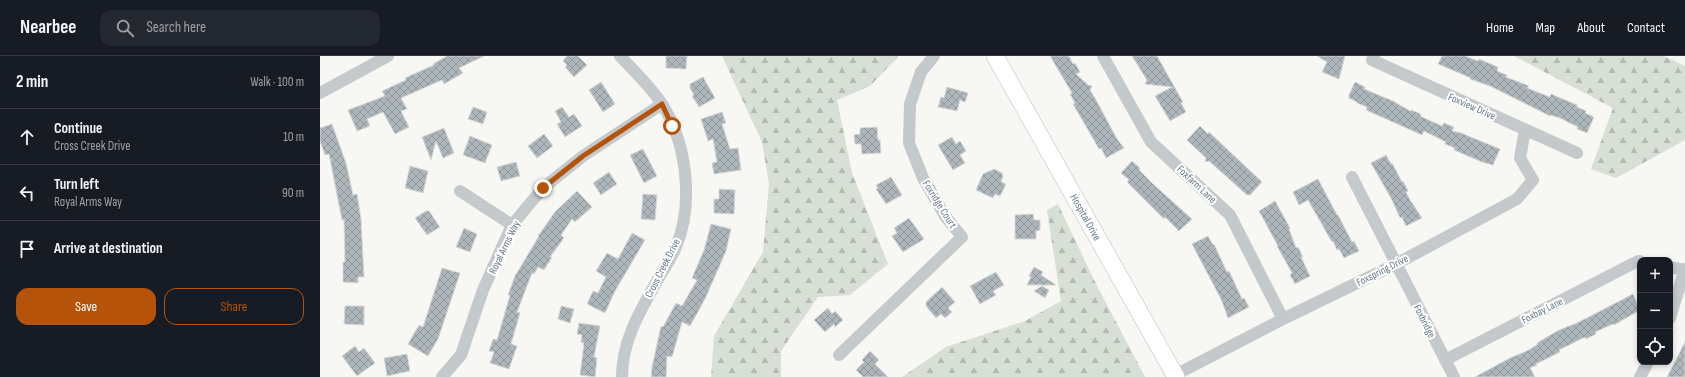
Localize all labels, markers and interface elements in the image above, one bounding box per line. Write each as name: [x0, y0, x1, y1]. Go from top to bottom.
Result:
search box: [100, 10, 380, 46]
text: Nearbee: [20, 16, 76, 39]
icon: search: [114, 17, 136, 39]
text: Search here: [146, 18, 206, 37]
text: Home: [1486, 19, 1514, 36]
text: Map: [1536, 19, 1555, 36]
text: About: [1577, 19, 1605, 36]
text: Contact: [1627, 19, 1665, 36]
text: 2 min: [16, 72, 48, 92]
text: Walk · 100 m: [250, 74, 304, 90]
street label: Foxview Drive: [1446, 90, 1498, 123]
route start: [663, 117, 681, 135]
text: Continue: [54, 119, 103, 138]
icon: ahead: [16, 126, 38, 148]
text: 10 m: [283, 129, 304, 145]
text: Cross Creek Drive: [54, 138, 130, 154]
street label: Foxfarm Lane: [1174, 163, 1219, 206]
text: Turn left: [54, 175, 99, 194]
street label: Foxridge Court: [920, 178, 960, 231]
route end: [534, 179, 552, 197]
icon: left: [16, 182, 38, 204]
text: 90 m: [282, 185, 304, 201]
street label: Hospital Drive: [1067, 192, 1104, 243]
text: Royal Arms Way: [54, 194, 122, 210]
street label: Royal Arms Way: [486, 218, 523, 276]
street label: Cross Creek Drive: [642, 236, 683, 300]
icon: arrive: [16, 238, 38, 260]
text: Arrive at destination: [54, 239, 163, 258]
street label: Foxspring Drive: [1354, 252, 1410, 289]
map controls: [1637, 257, 1673, 365]
button: +: [1637, 257, 1673, 293]
button: Save: [16, 288, 156, 325]
button: Share: [164, 288, 304, 325]
button: −: [1637, 293, 1673, 329]
street label: Foxbay Lane: [1519, 294, 1565, 326]
street label: Foxbridge: [1411, 302, 1438, 340]
button: locate: [1637, 329, 1673, 365]

